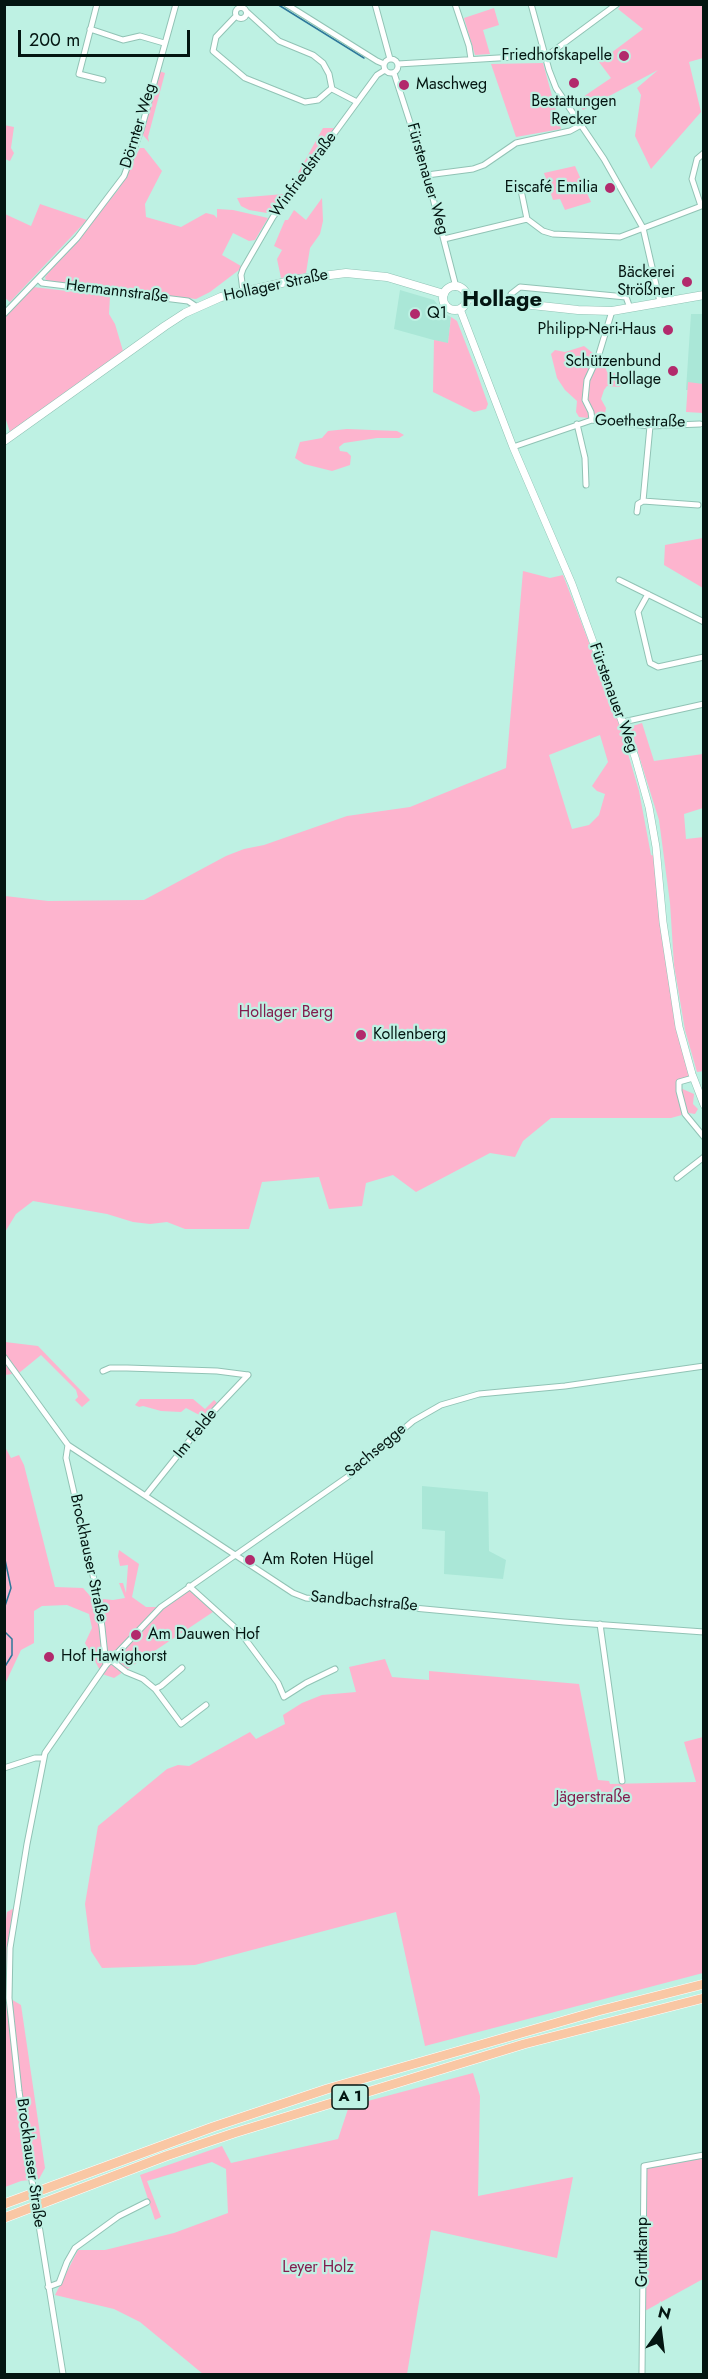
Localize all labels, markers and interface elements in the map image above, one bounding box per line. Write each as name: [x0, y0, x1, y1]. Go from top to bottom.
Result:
scale bar: [21, 18, 194, 56]
text: 200 m: [29, 27, 80, 53]
place label: Friedhofskapelle: [501, 46, 612, 66]
marker: Friedhofskapelle: [617, 49, 631, 63]
place label: Maschweg: [416, 75, 487, 95]
marker: Bestattungen Recker: [567, 76, 581, 90]
marker: Maschweg: [397, 78, 411, 92]
street label: Dörnter Weg: [117, 81, 161, 171]
place label: Bestattungen Recker: [531, 92, 617, 130]
street label: Fürstenauer Weg: [402, 121, 452, 237]
street label: Winfriedstraße: [267, 129, 341, 221]
place label: Eiscafé Emilia: [505, 178, 598, 198]
marker: Eiscafé Emilia: [603, 181, 617, 195]
place label: Bäckerei Strößner: [617, 263, 675, 301]
street label: Hollager Straße: [222, 266, 330, 306]
marker: Bäckerei Strößner: [680, 275, 694, 289]
street label: Hermannstraße: [65, 276, 169, 308]
district label: Hollage: [462, 288, 542, 314]
place label: Q1: [427, 304, 447, 324]
marker: Q1: [408, 307, 422, 321]
place label: Philipp-Neri-Haus: [538, 320, 656, 340]
marker: Philipp-Neri-Haus: [661, 323, 675, 337]
place label: Schützenbund Hollage: [565, 352, 661, 390]
marker: Schützenbund Hollage: [666, 364, 680, 378]
street label: Goethestraße: [595, 412, 685, 432]
street label: Fürstenauer Weg: [584, 641, 642, 755]
park label: Hollager Berg: [239, 1003, 333, 1023]
place label: Kollenberg: [373, 1025, 446, 1045]
marker: Kollenberg: [354, 1028, 368, 1042]
street label: Im Felde: [170, 1405, 222, 1463]
street label: Sachsegge: [342, 1420, 410, 1482]
street label: Brockhauser Straße: [65, 1492, 111, 1624]
place label: Am Roten Hügel: [262, 1550, 374, 1570]
marker: Am Roten Hügel: [243, 1553, 257, 1567]
street label: Sandbachstraße: [310, 1588, 418, 1616]
place label: Am Dauwen Hof: [148, 1625, 260, 1645]
marker: Am Dauwen Hof: [129, 1628, 143, 1642]
place label: Hof Hawighorst: [61, 1647, 167, 1667]
marker: Hof Hawighorst: [42, 1650, 56, 1664]
park label: Jägerstraße: [555, 1788, 631, 1808]
road number: A 1: [332, 2085, 368, 2109]
street label: Brockhauser Straße: [11, 2097, 49, 2229]
street label: Gruttkamp: [633, 2217, 653, 2287]
park label: Leyer Holz: [282, 2258, 354, 2278]
text: N: [656, 2300, 673, 2326]
north arrow: [630, 2301, 690, 2361]

